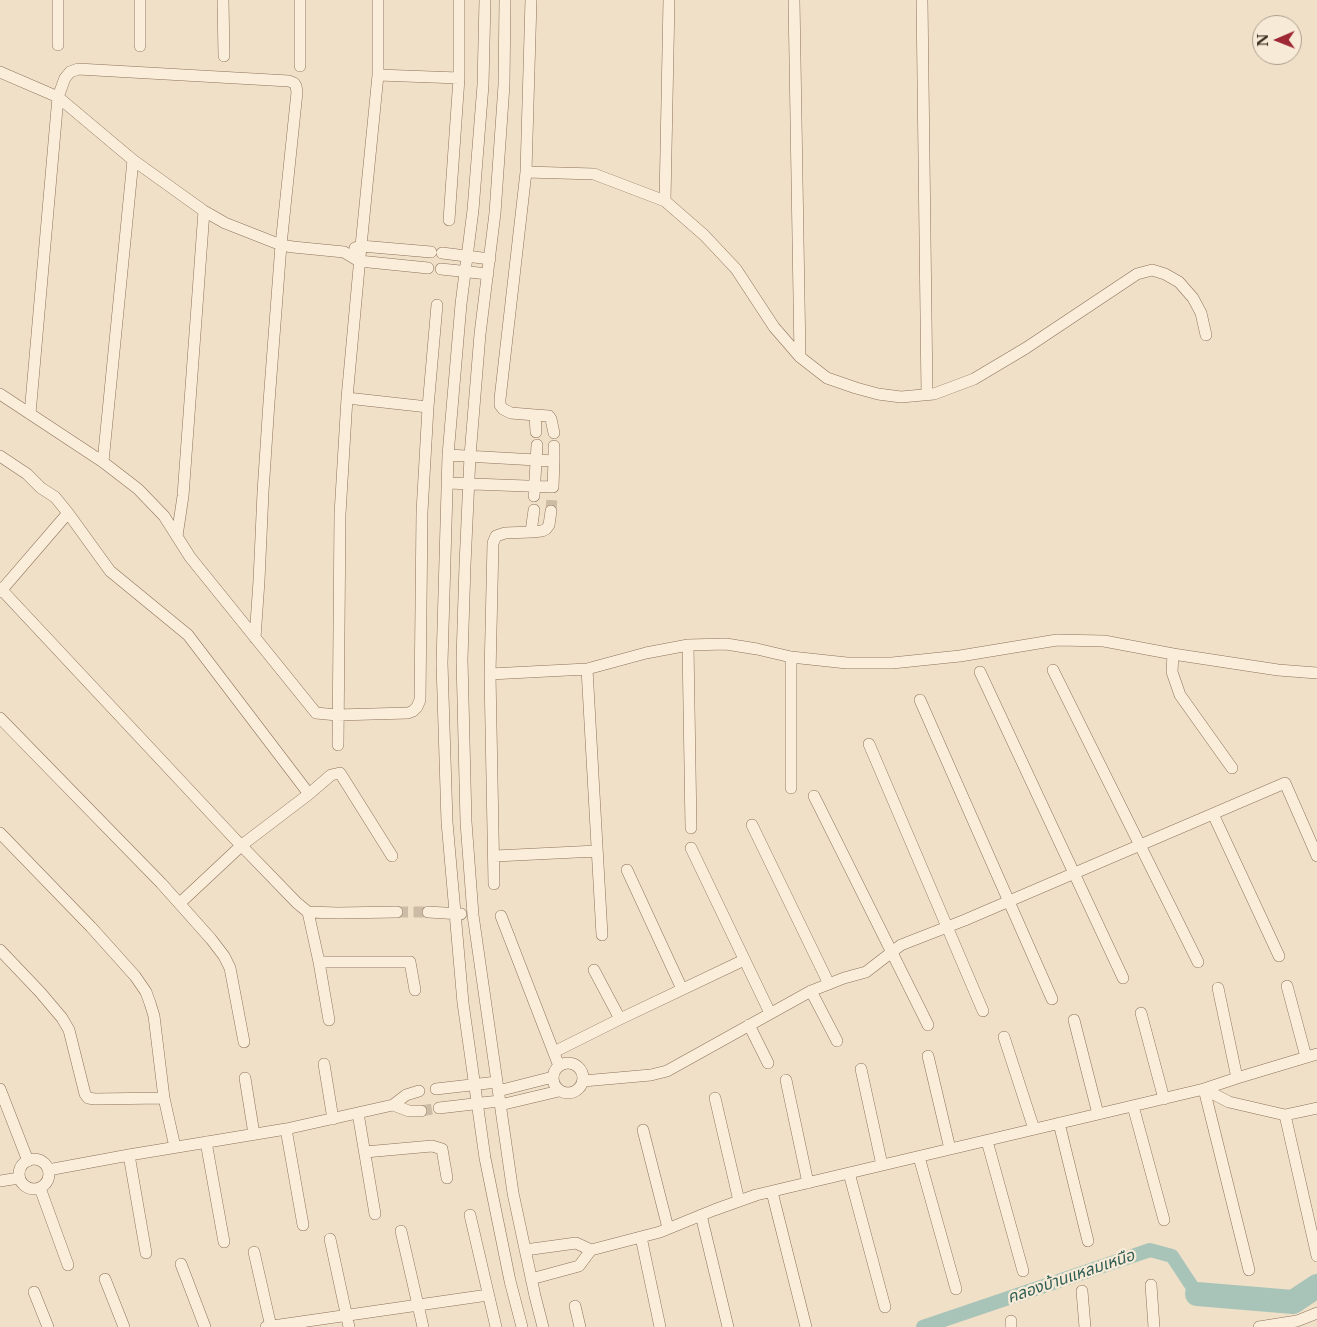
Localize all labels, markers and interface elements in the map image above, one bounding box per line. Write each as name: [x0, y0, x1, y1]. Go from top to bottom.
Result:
north arrow: [1252, 15, 1302, 65]
text: N: [1254, 34, 1272, 47]
water label: คลองบ้านแหลมเหนือ: [1005, 1246, 1137, 1308]

